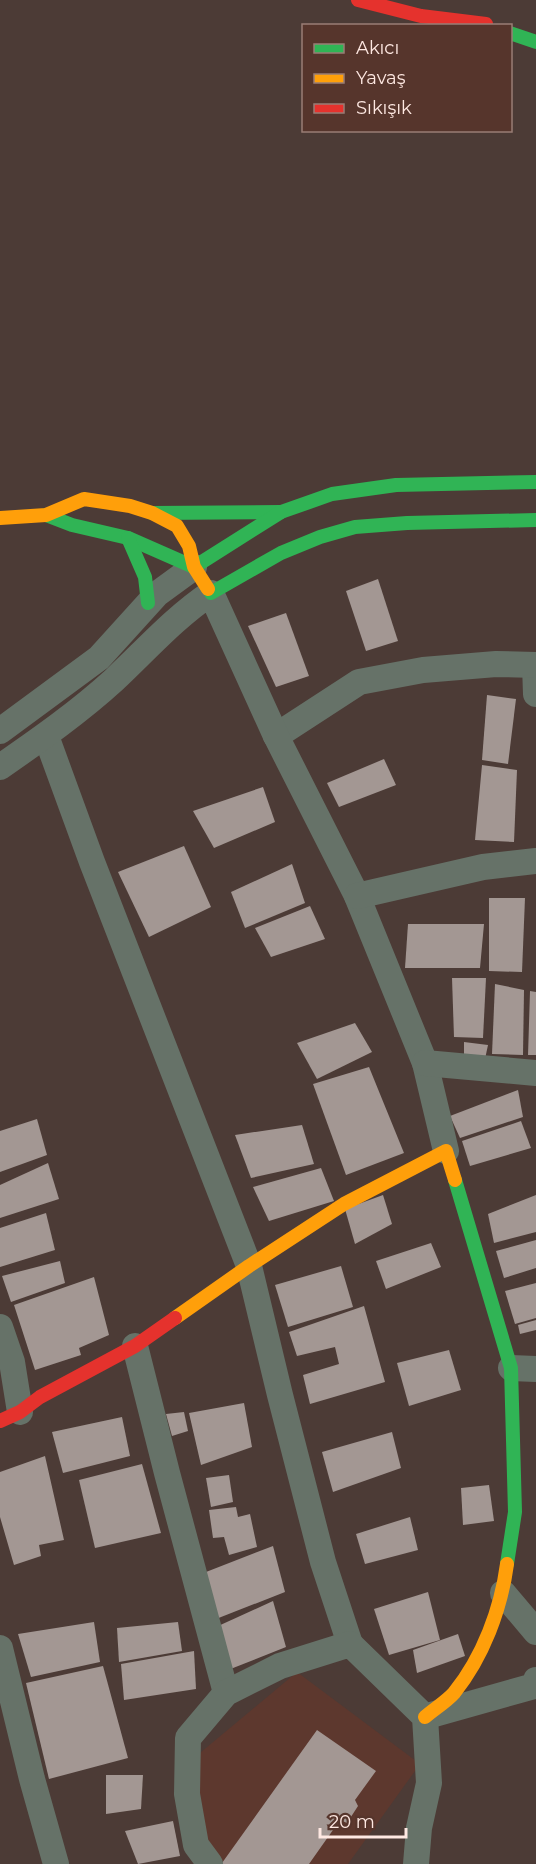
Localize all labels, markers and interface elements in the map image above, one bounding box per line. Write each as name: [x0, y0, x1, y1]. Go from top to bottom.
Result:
legend: [302, 24, 512, 132]
text: Akıcı: [356, 37, 399, 59]
text: Yavaş: [356, 67, 406, 89]
text: Sıkışık: [356, 97, 412, 119]
scale bar: [320, 1801, 406, 1839]
text: 20 m: [329, 1811, 375, 1833]

